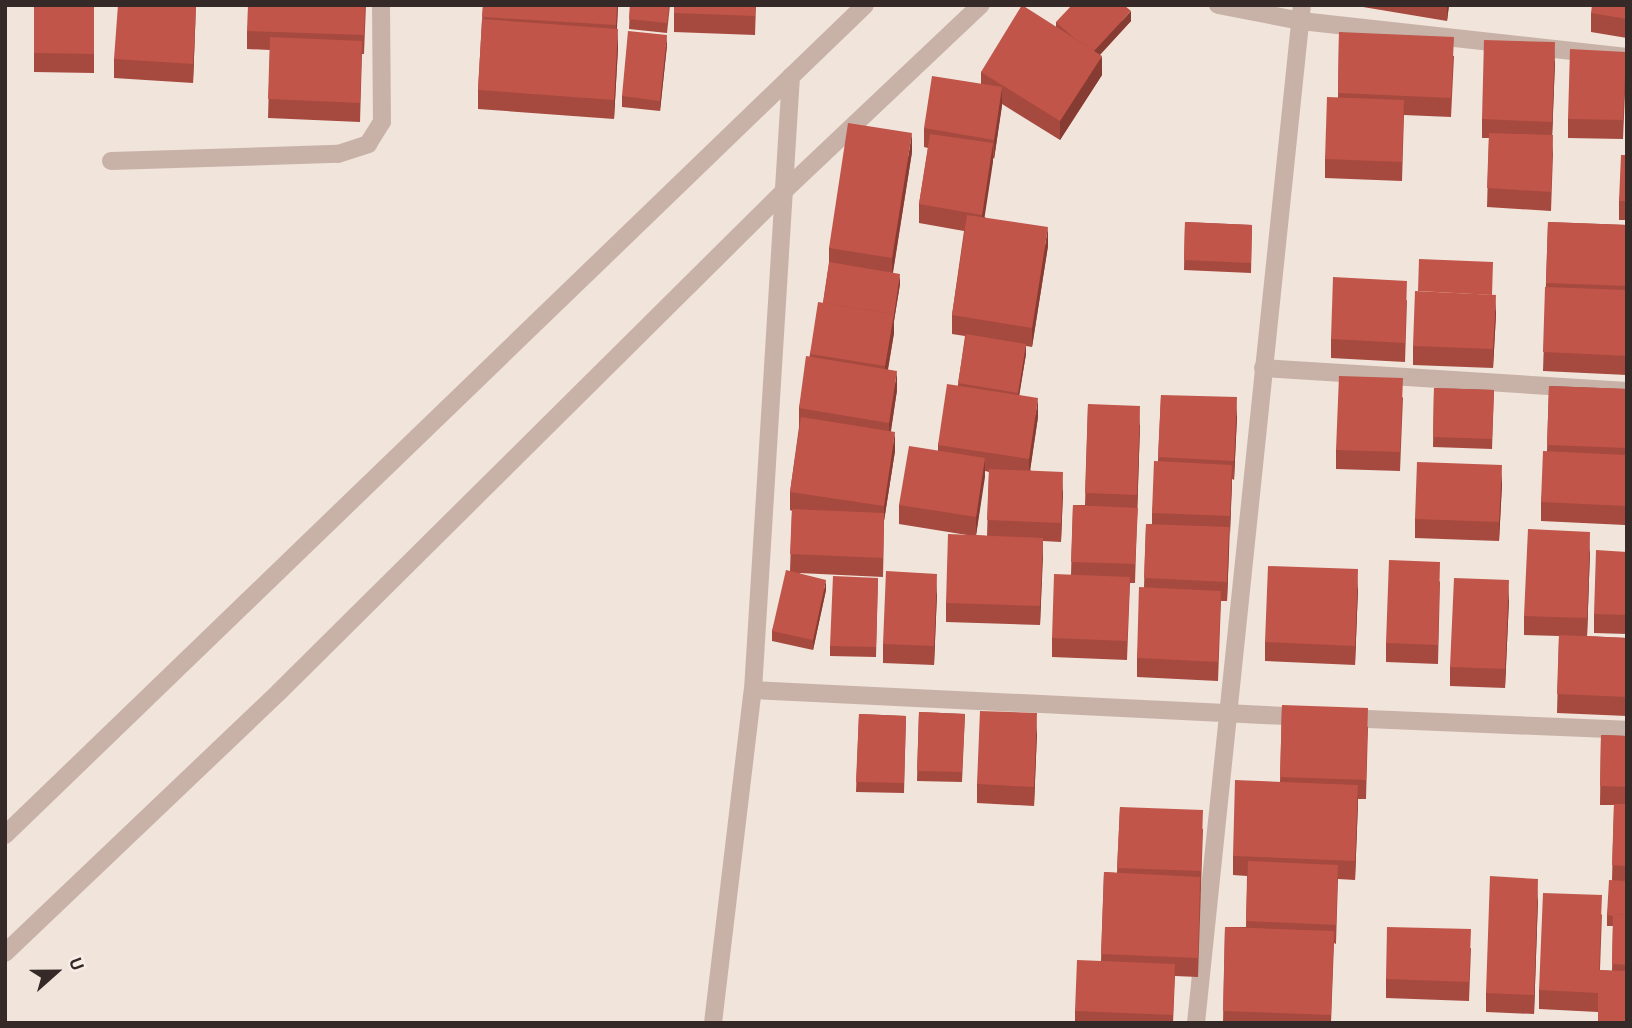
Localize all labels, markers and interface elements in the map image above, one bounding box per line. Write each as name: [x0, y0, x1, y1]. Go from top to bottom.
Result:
north arrow: [21, 937, 91, 1007]
text: U: [65, 955, 87, 973]

